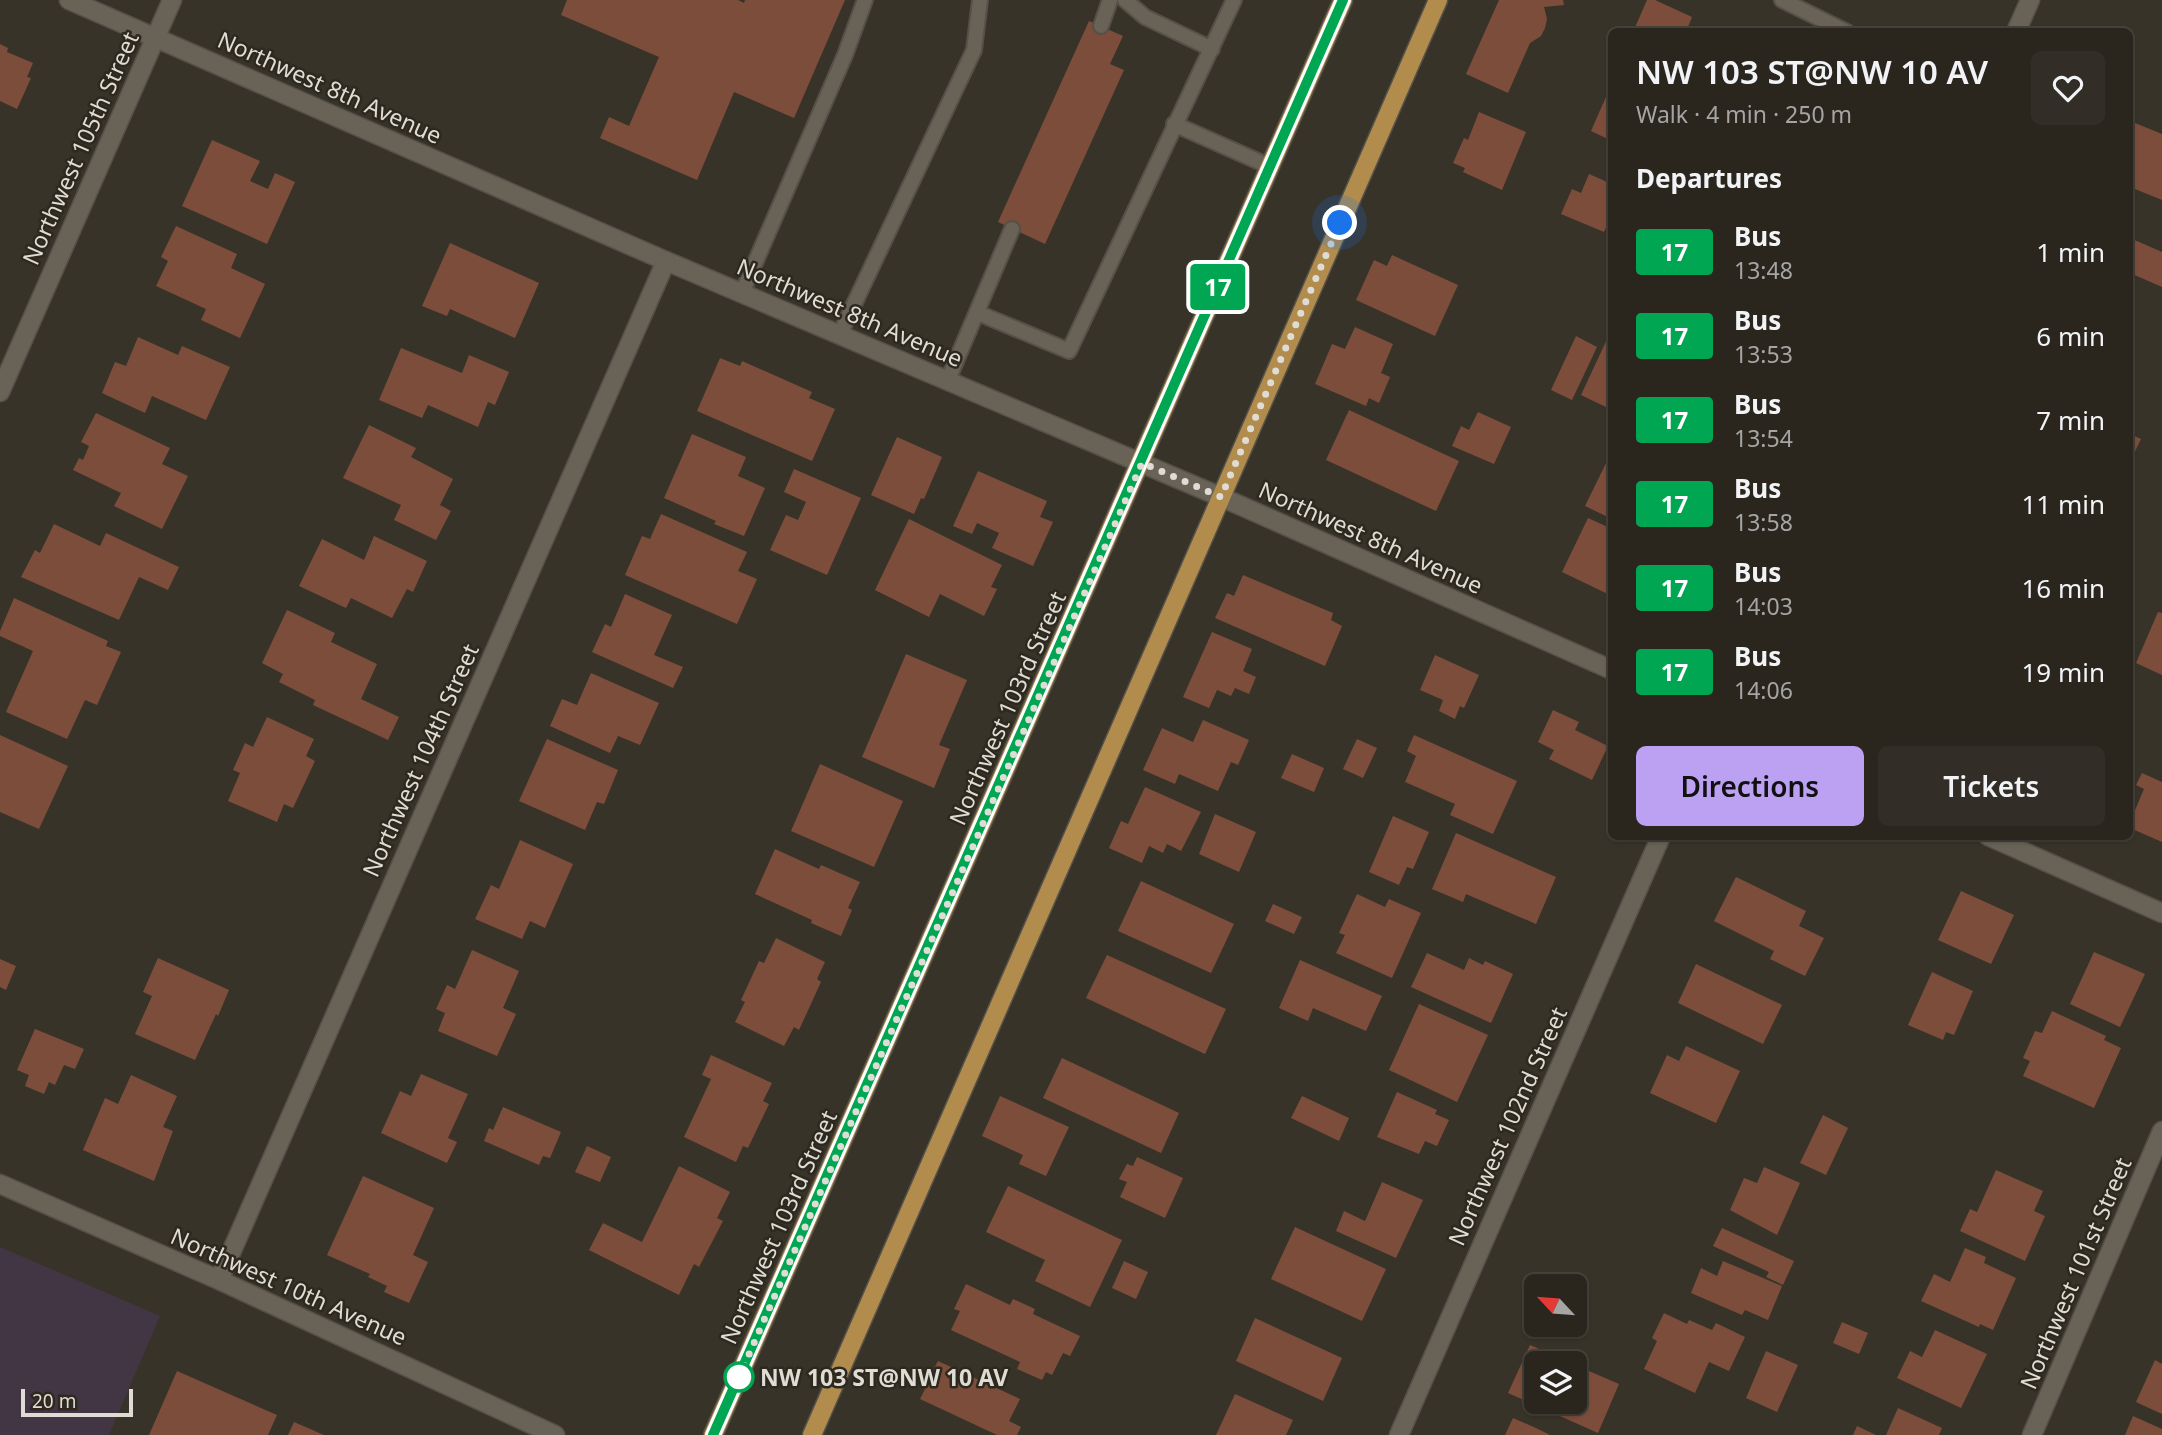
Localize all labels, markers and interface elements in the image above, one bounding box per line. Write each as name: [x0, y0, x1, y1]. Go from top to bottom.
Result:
street label: Northwest 8th Avenue: [213, 23, 447, 151]
street label: Northwest 105th Street: [14, 26, 146, 270]
text: NW 103 ST@NW 10 AV: [1636, 49, 1988, 94]
button: heart: [2031, 51, 2105, 125]
text: Walk · 4 min · 250 m: [1636, 98, 1852, 130]
text: Departures: [1636, 160, 1782, 196]
your location: [1322, 205, 1357, 240]
text: Bus: [1734, 218, 1781, 254]
text: 1 min: [2036, 234, 2105, 270]
text: 17: [1661, 235, 1688, 268]
street label: Northwest 8th Avenue: [732, 250, 968, 374]
text: 13:48: [1734, 254, 1793, 286]
line badge: 17: [1186, 264, 1250, 310]
text: 17: [1204, 270, 1232, 303]
text: Bus: [1734, 302, 1781, 338]
text: 6 min: [2036, 318, 2105, 354]
text: 17: [1661, 319, 1688, 352]
text: 13:53: [1734, 338, 1793, 370]
text: Bus: [1734, 386, 1781, 422]
text: 7 min: [2036, 402, 2105, 438]
text: 17: [1661, 403, 1688, 436]
text: 13:54: [1734, 422, 1793, 454]
text: Bus: [1734, 470, 1781, 506]
street label: Northwest 8th Avenue: [1254, 473, 1488, 601]
text: 11 min: [2021, 486, 2105, 522]
text: 17: [1661, 487, 1688, 520]
text: 13:58: [1734, 506, 1793, 538]
text: Bus: [1734, 554, 1781, 590]
text: 16 min: [2021, 570, 2105, 606]
text: 17: [1661, 571, 1688, 604]
street label: Northwest 103rd Street: [941, 586, 1073, 830]
text: 14:03: [1734, 590, 1793, 622]
street label: Northwest 104th Street: [354, 638, 486, 882]
text: Bus: [1734, 638, 1781, 674]
text: 19 min: [2021, 654, 2105, 690]
text: 17: [1661, 655, 1688, 688]
text: 14:06: [1734, 674, 1793, 706]
button: Directions: [1636, 746, 1864, 826]
button: Tickets: [1878, 746, 2105, 826]
street label: Northwest 102nd Street: [1440, 1002, 1574, 1250]
street label: Northwest 103rd Street: [712, 1105, 844, 1349]
street label: Northwest 101st Street: [2012, 1152, 2138, 1394]
street label: Northwest 10th Avenue: [166, 1219, 412, 1353]
north arrow: [1524, 1274, 1587, 1337]
map controls: [1524, 1274, 1587, 1414]
button: layers: [1524, 1351, 1587, 1414]
place label: NW 103 ST@NW 10 AV: [760, 1361, 1008, 1393]
marker: NW 103 ST@NW 10 AV: [724, 1362, 754, 1392]
scale bar: [21, 1386, 133, 1418]
text: 20 m: [32, 1388, 76, 1414]

